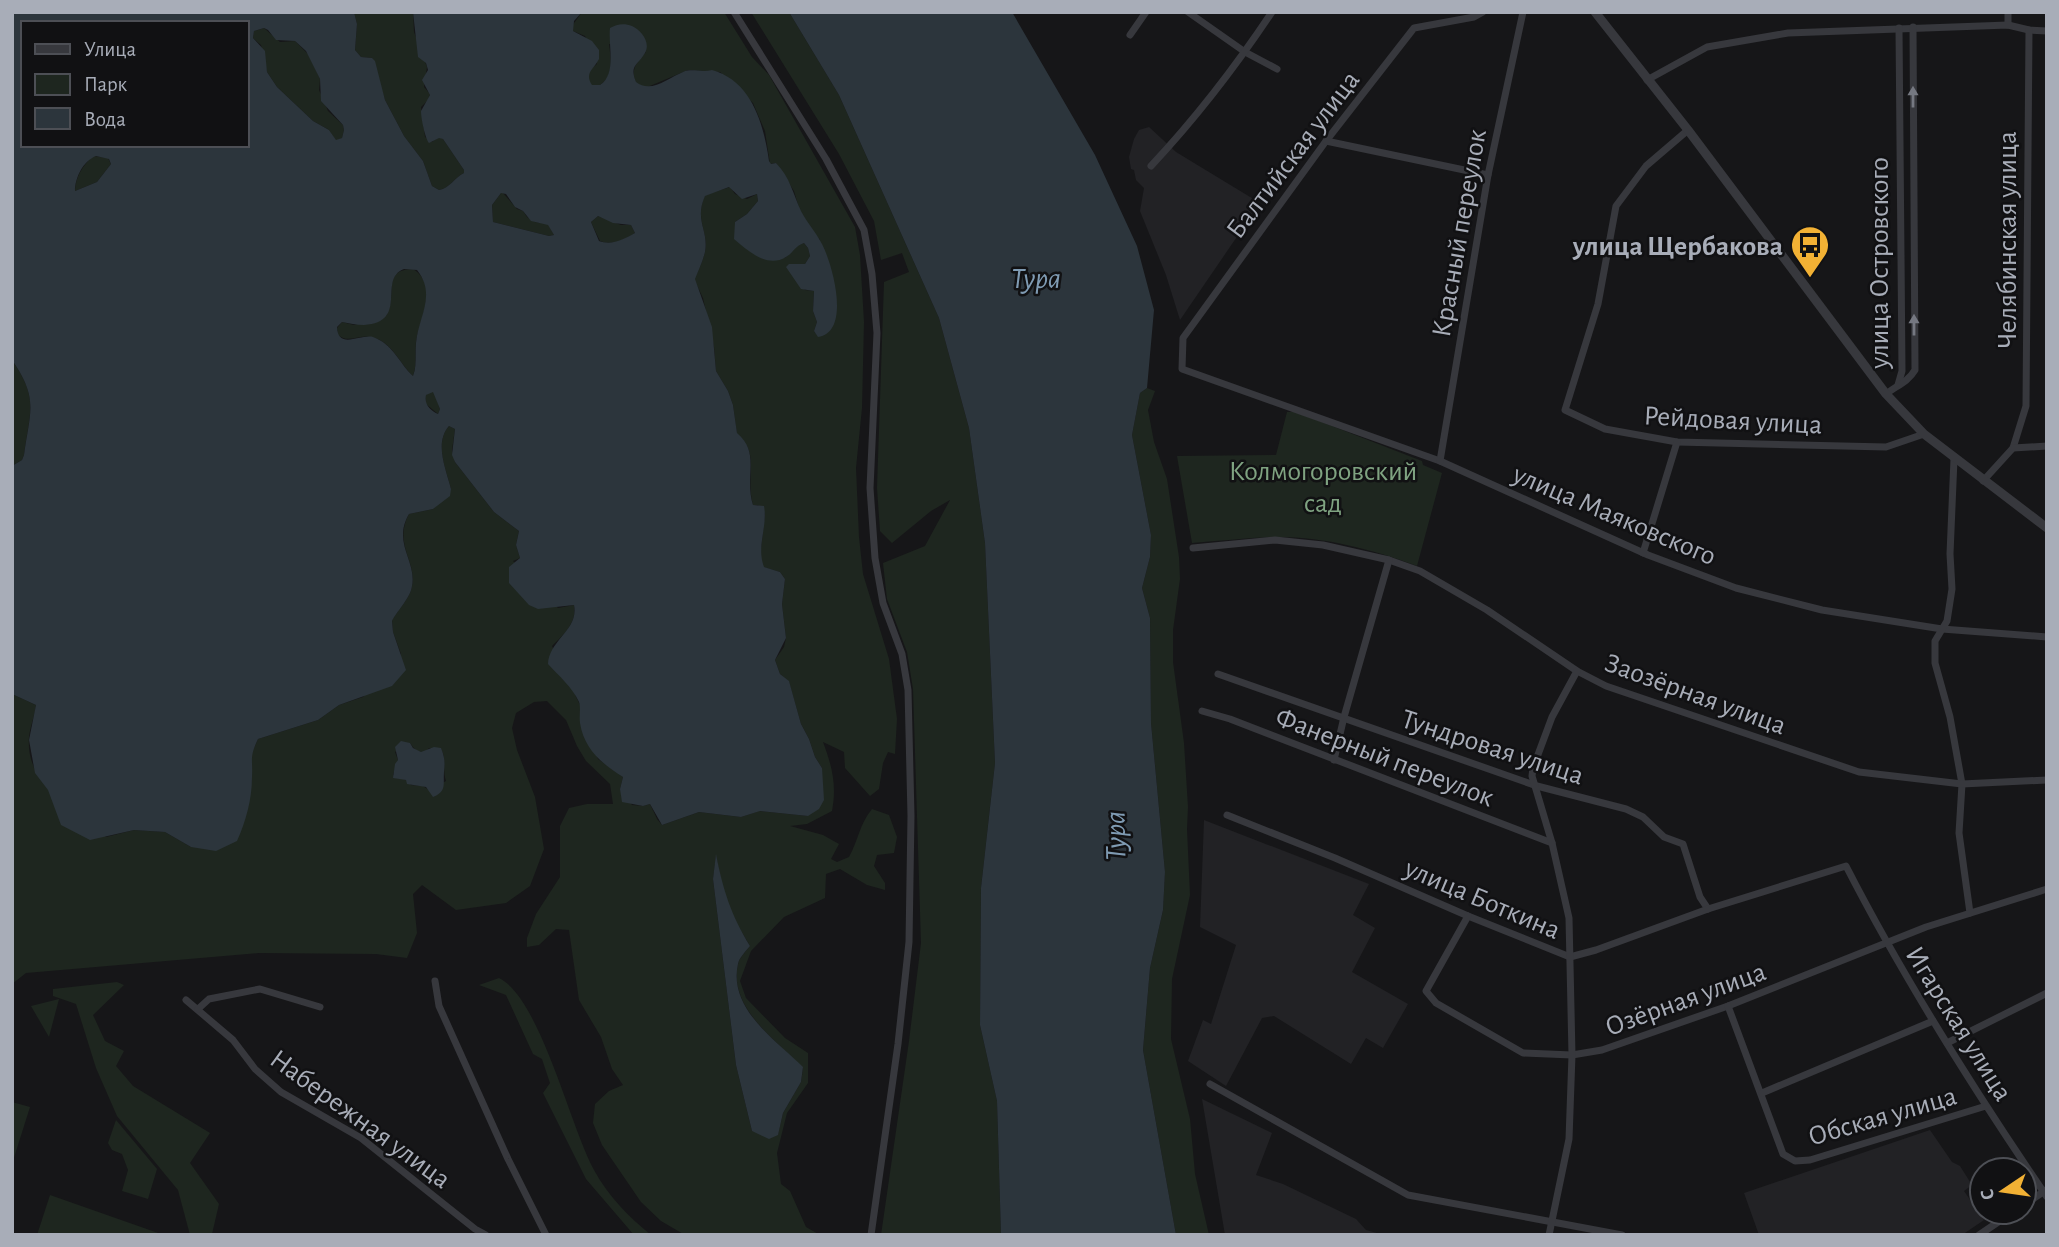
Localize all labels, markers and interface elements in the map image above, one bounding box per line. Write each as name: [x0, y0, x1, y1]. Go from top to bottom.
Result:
legend: [21, 21, 248, 147]
text: Улица: [84, 39, 137, 60]
street label: Балтийская улица: [1222, 66, 1366, 244]
text: Парк: [84, 74, 128, 95]
one-way arrow: [1907, 86, 1919, 108]
text: Вода: [84, 109, 126, 130]
street label: Красный переулок: [1428, 127, 1492, 339]
street label: Челябинская улица: [1994, 131, 2022, 349]
street label: улица Островского: [1866, 157, 1894, 370]
bus stop icon: улица Щербакова: [1789, 224, 1831, 279]
place label: улица Щербакова: [1572, 233, 1783, 261]
water label: Тура: [1011, 264, 1061, 294]
one-way arrow: [1908, 314, 1920, 336]
street label: Рейдовая улица: [1643, 402, 1823, 440]
park label: Колмогоровский сад: [1229, 458, 1417, 518]
street label: улица Маяковского: [1508, 460, 1720, 571]
street label: Заозёрная улица: [1601, 649, 1790, 741]
street label: Фанерный переулок: [1271, 703, 1497, 812]
street label: Тундровая улица: [1398, 705, 1587, 791]
water label: Тура: [1101, 811, 1131, 861]
street label: улица Боткина: [1399, 854, 1564, 945]
street label: Игарская улица: [1900, 942, 2017, 1106]
street label: Озёрная улица: [1602, 958, 1770, 1042]
street label: Набережная улица: [264, 1045, 455, 1194]
street label: Обская улица: [1805, 1082, 1960, 1151]
north arrow: [1968, 1156, 2038, 1226]
text: С: [1977, 1187, 1998, 1202]

